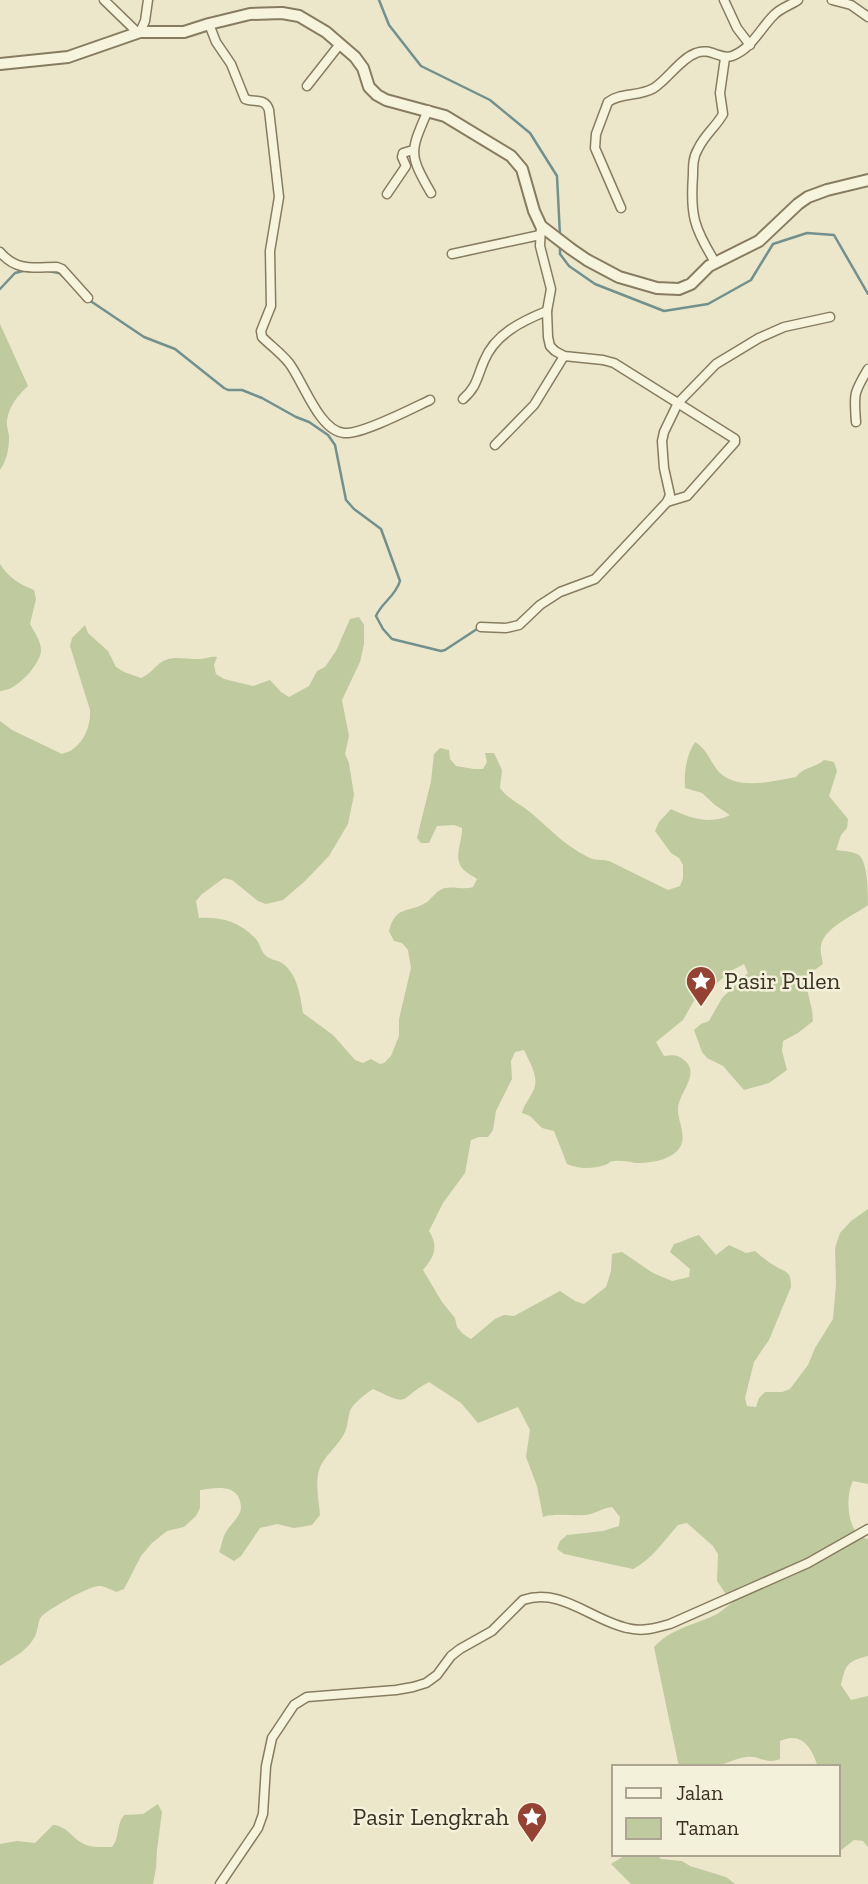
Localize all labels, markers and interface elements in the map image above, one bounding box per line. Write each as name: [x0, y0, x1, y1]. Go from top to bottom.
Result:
place icon: Pasir Pulen: [684, 964, 718, 1008]
place label: Pasir Pulen: [724, 966, 841, 995]
legend: [612, 1765, 840, 1856]
text: Jalan: [676, 1780, 723, 1805]
place icon: Pasir Lengkrah: [515, 1800, 549, 1844]
place label: Pasir Lengkrah: [353, 1802, 510, 1831]
text: Taman: [676, 1815, 739, 1840]

